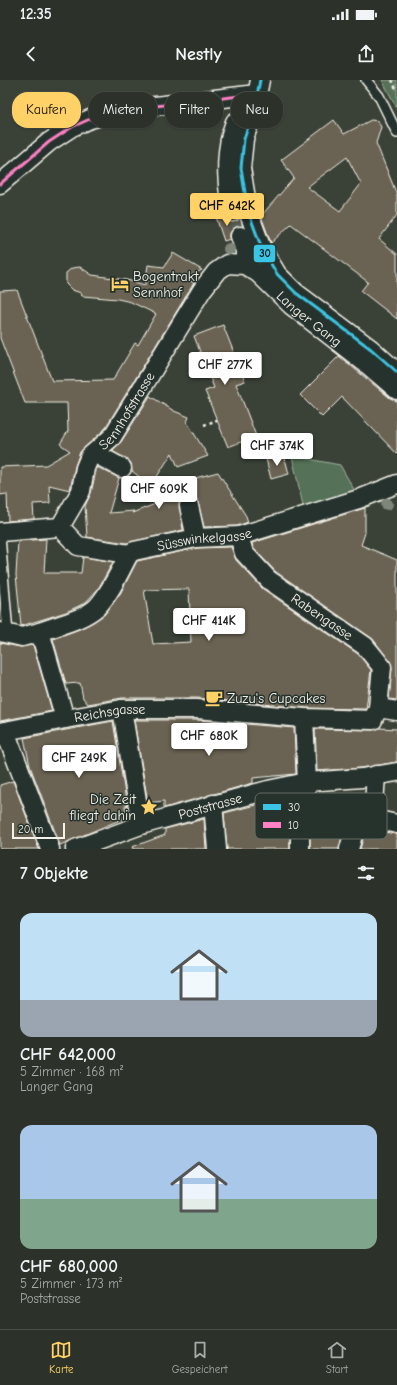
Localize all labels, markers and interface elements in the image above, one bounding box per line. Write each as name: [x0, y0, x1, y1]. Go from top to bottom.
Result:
text: 12:35: [20, 5, 52, 23]
icon: back: [20, 43, 42, 65]
icon: share: [355, 43, 377, 65]
text: Nestly: [175, 44, 222, 65]
chip: Kaufen: [12, 92, 81, 128]
chip: Mieten: [89, 92, 157, 128]
chip: Filter: [165, 92, 223, 128]
chip: Neu: [231, 92, 283, 128]
pin: CHF 642K: [186, 193, 268, 227]
text: CHF 642K: [199, 198, 255, 213]
line badge: 30: [253, 244, 276, 263]
text: 30: [259, 247, 271, 260]
place label: Bogentrakt Sennhof: [133, 268, 200, 301]
hotel icon: Bogentrakt Sennhof: [110, 274, 130, 294]
street label: Langer Gang: [273, 288, 345, 350]
pin: CHF 277K: [184, 352, 266, 386]
text: CHF 277K: [198, 357, 252, 372]
street label: Sennhofstrasse: [95, 369, 159, 454]
pin: CHF 374K: [236, 433, 318, 467]
text: CHF 374K: [250, 438, 304, 453]
pin: CHF 609K: [118, 476, 200, 510]
text: CHF 609K: [130, 481, 188, 496]
street label: Süsswinkelgasse: [155, 525, 254, 555]
street label: Rabengasse: [288, 590, 356, 644]
pin: CHF 414K: [168, 608, 250, 642]
text: CHF 414K: [182, 613, 236, 628]
cafe icon: Zuzu's Cupcakes: [204, 688, 224, 708]
place label: Zuzu's Cupcakes: [227, 690, 325, 707]
street label: Reichsgasse: [73, 701, 145, 726]
pin: CHF 680K: [168, 723, 250, 757]
text: CHF 680K: [180, 728, 238, 743]
pin: CHF 249K: [38, 745, 120, 779]
text: CHF 249K: [51, 750, 107, 765]
street label: Poststrasse: [177, 790, 244, 823]
place label: Die Zeit fliegt dahin: [69, 791, 137, 824]
legend: [255, 793, 387, 839]
place icon: Die Zeit fliegt dahin: [139, 797, 159, 817]
text: 30: [288, 801, 300, 814]
text: 10: [288, 819, 299, 832]
scale bar: [12, 821, 65, 840]
text: 20 m: [18, 823, 43, 836]
icon: filters: [355, 862, 377, 884]
text: 7 Objekte: [20, 864, 88, 883]
icon: home: [163, 939, 235, 1011]
text: CHF 642,000: [20, 1045, 116, 1064]
text: 5 Zimmer · 168 m²: [20, 1064, 123, 1079]
text: Langer Gang: [20, 1079, 93, 1094]
icon: home: [163, 1151, 235, 1223]
text: CHF 680,000: [20, 1257, 118, 1276]
text: 5 Zimmer · 173 m²: [20, 1276, 122, 1291]
text: Poststrasse: [20, 1291, 81, 1306]
tab: Karte: [49, 1339, 74, 1376]
tab: Gespeichert: [172, 1339, 228, 1376]
tab: Start: [326, 1339, 348, 1376]

